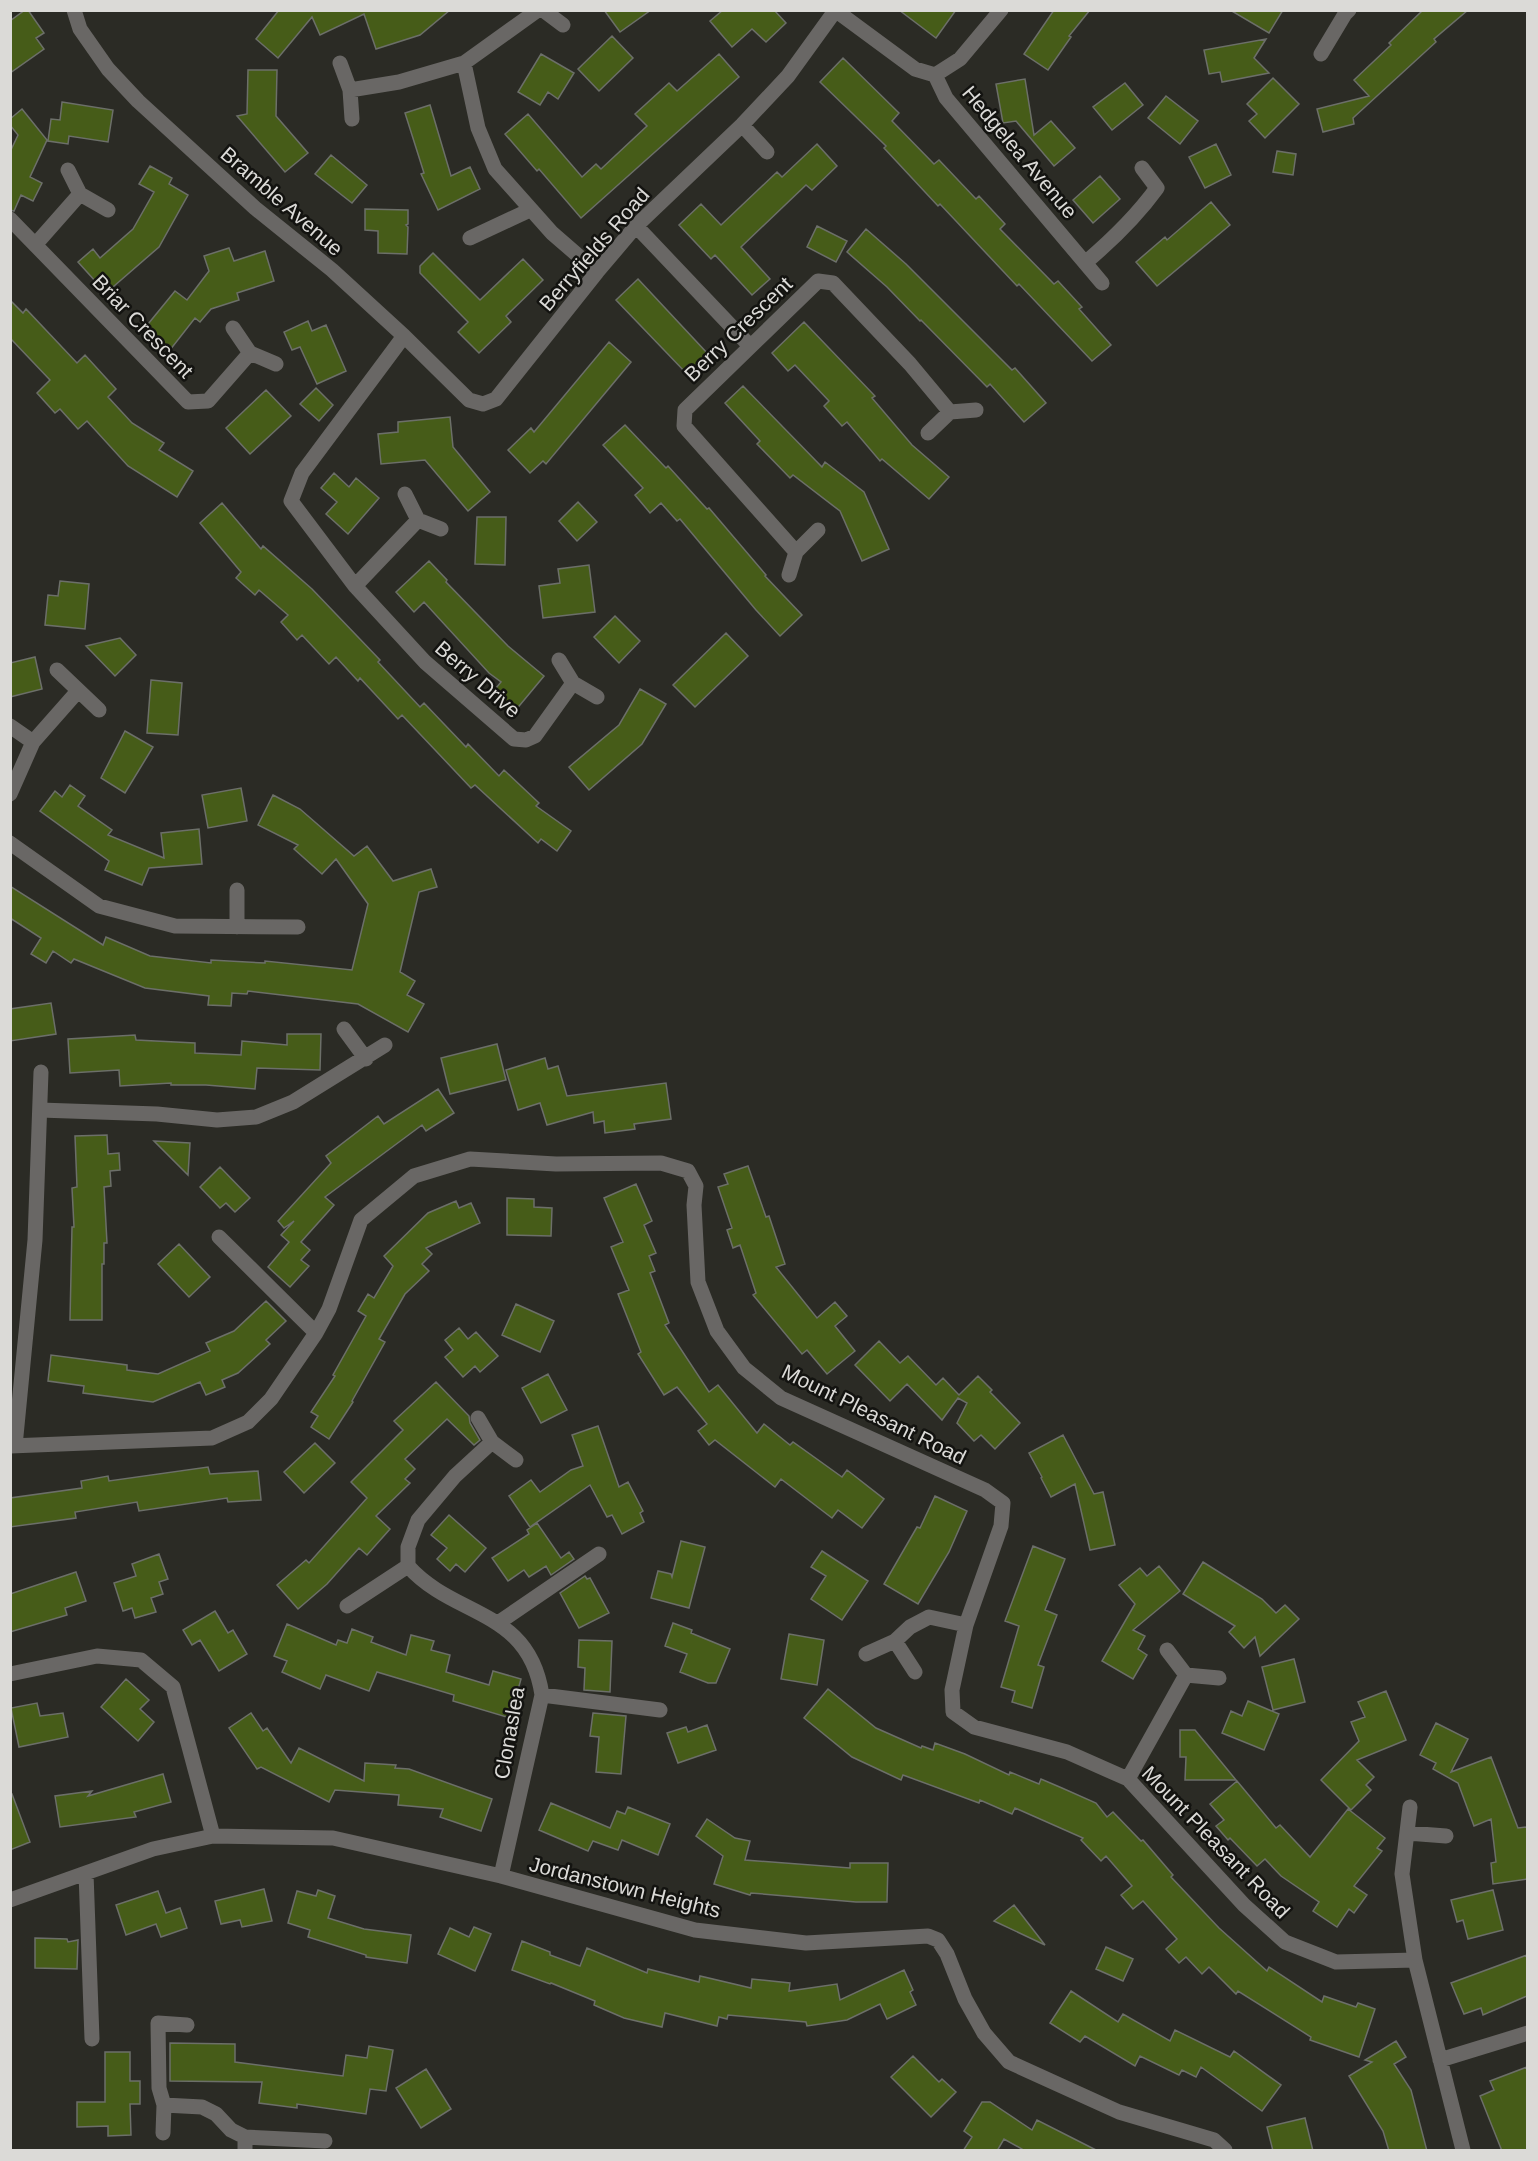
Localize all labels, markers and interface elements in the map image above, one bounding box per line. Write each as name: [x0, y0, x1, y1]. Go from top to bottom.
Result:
street label: Hedgelea Avenue: [958, 81, 1082, 223]
street label: Bramble Avenue: [216, 142, 348, 260]
street label: Berryfields Road: [534, 183, 654, 315]
street label: Briar Crescent: [88, 270, 198, 382]
street label: Berry Crescent: [680, 272, 796, 386]
street label: Berry Drive: [431, 636, 525, 722]
street label: Mount Pleasant Road: [778, 1359, 970, 1469]
street label: Clonaslea: [490, 1685, 528, 1781]
street label: Mount Pleasant Road: [1138, 1761, 1294, 1923]
street label: Jordanstown Heights: [527, 1852, 723, 1922]

